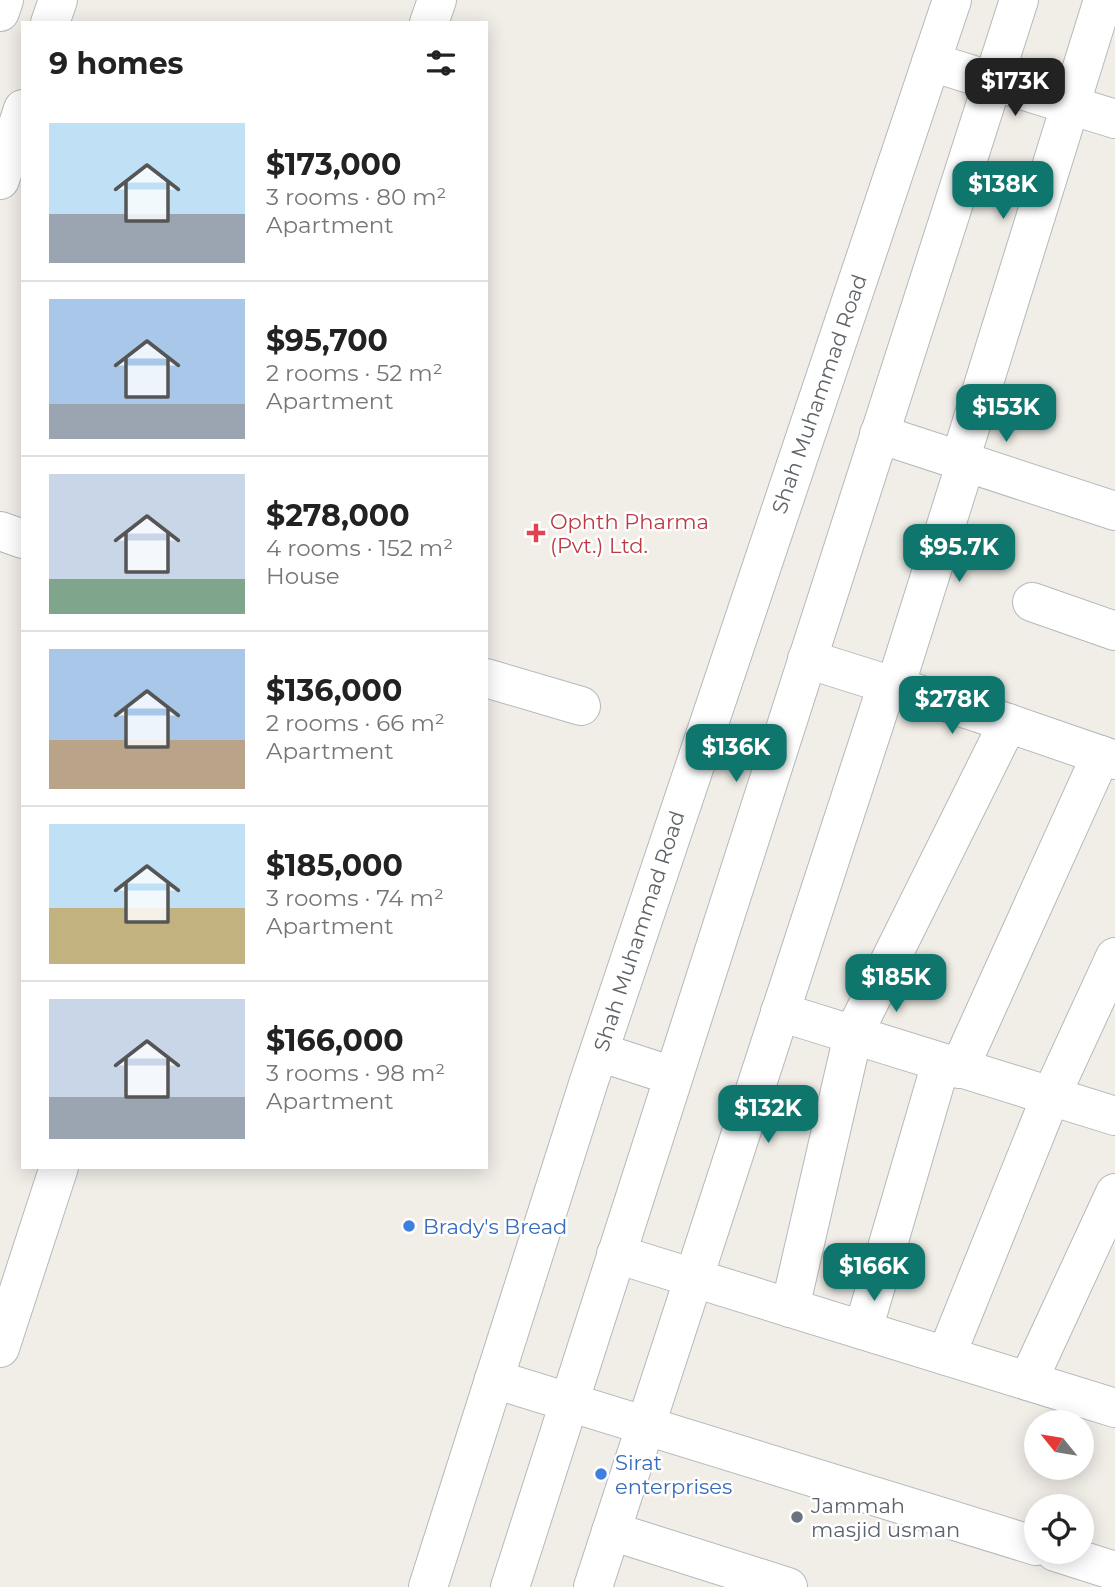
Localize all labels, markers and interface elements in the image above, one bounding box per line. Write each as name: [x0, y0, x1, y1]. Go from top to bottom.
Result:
icon: filters: [422, 44, 460, 82]
text: 9 homes: [49, 45, 184, 82]
pin: $173K: [966, 58, 1064, 118]
text: $173K: [981, 67, 1049, 95]
text: $173,000: [266, 146, 401, 183]
icon: home: [105, 151, 189, 235]
pin: $138K: [954, 162, 1052, 221]
text: $138K: [968, 170, 1038, 198]
text: 3 rooms · 80 m²: [266, 183, 446, 211]
text: Apartment: [266, 211, 394, 239]
street label: Shah Muhammad Road: [766, 271, 872, 517]
text: $95,700: [266, 322, 388, 359]
icon: home: [105, 327, 189, 411]
text: 2 rooms · 52 m²: [266, 359, 443, 387]
pin: $153K: [957, 384, 1055, 444]
text: Apartment: [266, 387, 394, 415]
text: $153K: [972, 393, 1040, 421]
text: $278,000: [266, 497, 410, 534]
icon: home: [105, 502, 189, 586]
place label: Ophth Pharma (Pvt.) Ltd.: [550, 509, 709, 558]
pin: $95.7K: [902, 524, 1016, 584]
marker: Ophth Pharma (Pvt.) Ltd.: [528, 525, 544, 541]
text: $95.7K: [919, 533, 999, 561]
text: 4 rooms · 152 m²: [266, 534, 453, 562]
text: House: [266, 562, 340, 590]
text: $136,000: [266, 672, 402, 709]
pin: $278K: [903, 676, 1001, 736]
icon: home: [105, 677, 189, 761]
text: $278K: [915, 685, 989, 713]
text: 2 rooms · 66 m²: [266, 709, 445, 737]
pin: $136K: [687, 724, 785, 784]
text: $136K: [702, 733, 770, 761]
text: Apartment: [266, 737, 394, 765]
street label: Shah Muhammad Road: [588, 808, 690, 1054]
text: $185,000: [266, 847, 403, 884]
icon: home: [105, 852, 189, 936]
text: 3 rooms · 74 m²: [266, 884, 444, 912]
text: Apartment: [266, 912, 394, 940]
pin: $185K: [847, 954, 945, 1014]
text: $185K: [861, 963, 931, 991]
text: $166,000: [266, 1022, 404, 1059]
icon: home: [105, 1027, 189, 1111]
text: 3 rooms · 98 m²: [266, 1059, 445, 1087]
pin: $132K: [719, 1086, 817, 1145]
text: Apartment: [266, 1087, 394, 1115]
text: $132K: [734, 1094, 802, 1122]
place label: Brady's Bread: [423, 1214, 567, 1239]
marker: Brady's Bread: [401, 1218, 417, 1234]
pin: $166K: [825, 1244, 923, 1303]
text: $166K: [839, 1252, 909, 1280]
north arrow: [1024, 1410, 1094, 1480]
map controls: [1024, 1410, 1094, 1564]
place label: Sirat enterprises: [615, 1450, 732, 1499]
marker: Sirat enterprises: [593, 1466, 609, 1482]
place label: Jammah masjid usman: [810, 1493, 960, 1542]
button: locate: [1024, 1494, 1094, 1564]
marker: Jammah masjid usman: [789, 1509, 805, 1525]

